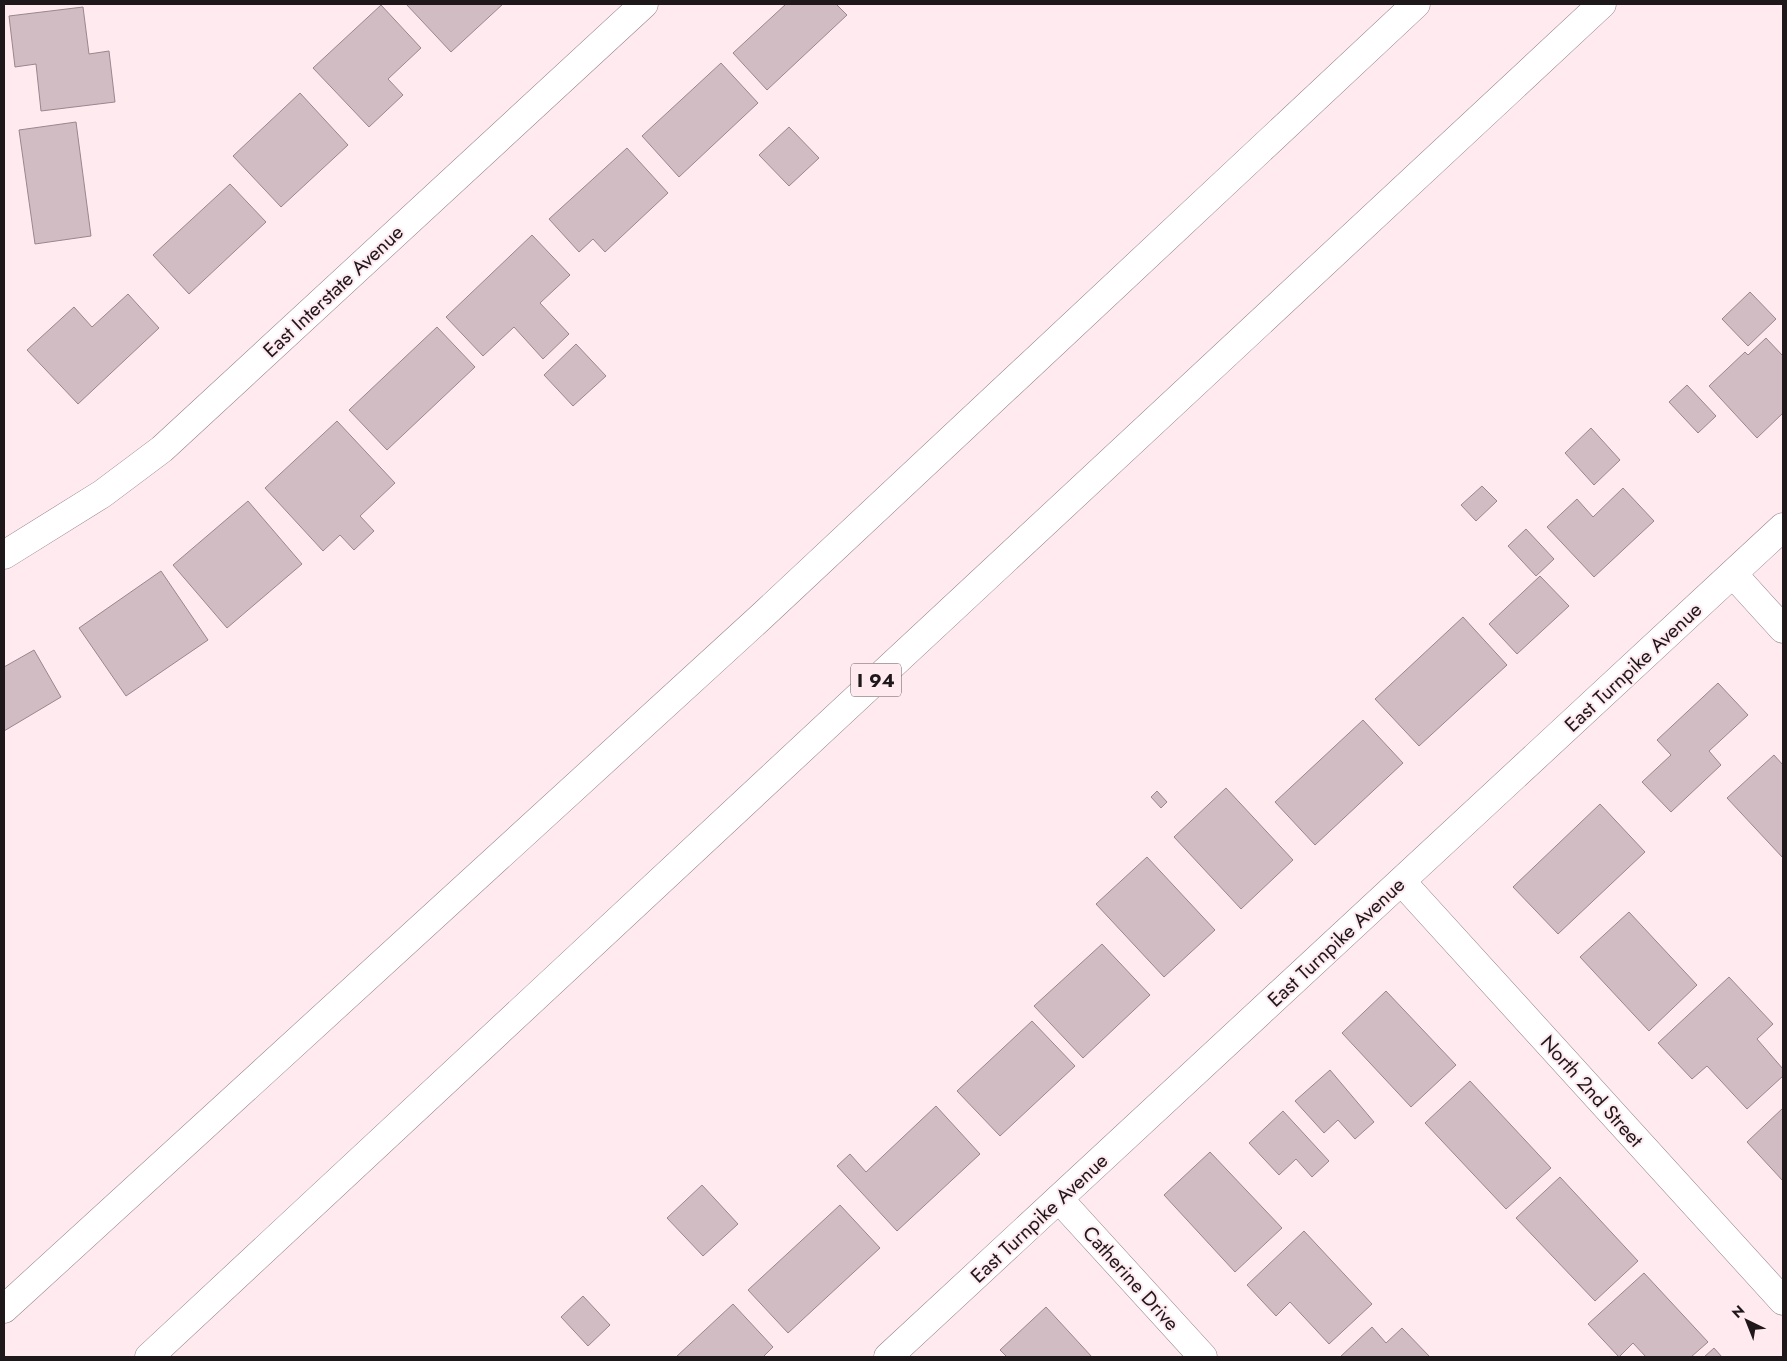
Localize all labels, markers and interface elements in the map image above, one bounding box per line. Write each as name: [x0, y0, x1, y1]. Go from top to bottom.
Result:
street label: East Interstate Avenue: [257, 218, 410, 364]
street label: East Turnpike Avenue: [1558, 596, 1709, 739]
road number: I 94: [851, 664, 901, 696]
street label: East Turnpike Avenue: [1261, 871, 1412, 1014]
street label: North 2nd Street: [1533, 1029, 1650, 1154]
street label: East Turnpike Avenue: [964, 1147, 1115, 1290]
street label: Catherine Drive: [1076, 1219, 1186, 1337]
north arrow: [1722, 1296, 1772, 1346]
text: N: [1727, 1300, 1749, 1323]

